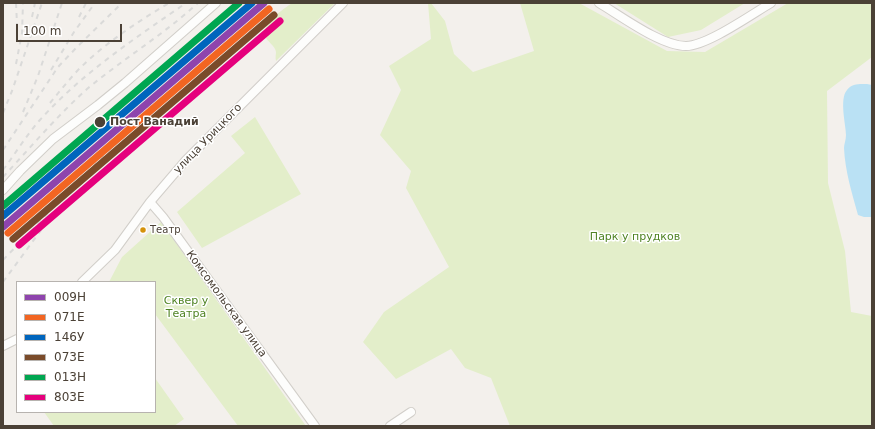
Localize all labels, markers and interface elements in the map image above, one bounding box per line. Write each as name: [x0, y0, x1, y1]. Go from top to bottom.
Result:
scale bar: [18, 16, 124, 42]
text: 100 m: [23, 24, 61, 38]
street label: улица Урицкого: [171, 101, 245, 177]
marker: Пост Ванадий: [93, 115, 107, 129]
place label: Пост Ванадий: [110, 115, 199, 129]
place label: Театр: [150, 224, 181, 236]
marker: Театр: [138, 225, 148, 235]
park label: Парк у прудков: [590, 230, 680, 244]
street label: Комсомольская улица: [183, 248, 269, 360]
legend: [16, 281, 156, 413]
text: 009Н: [54, 290, 86, 304]
park label: Сквер у Театра: [164, 294, 208, 320]
text: 071Е: [54, 310, 85, 324]
text: 146У: [54, 330, 84, 344]
text: 073Е: [54, 350, 85, 364]
text: 013Н: [54, 370, 86, 384]
text: 803Е: [54, 390, 85, 404]

